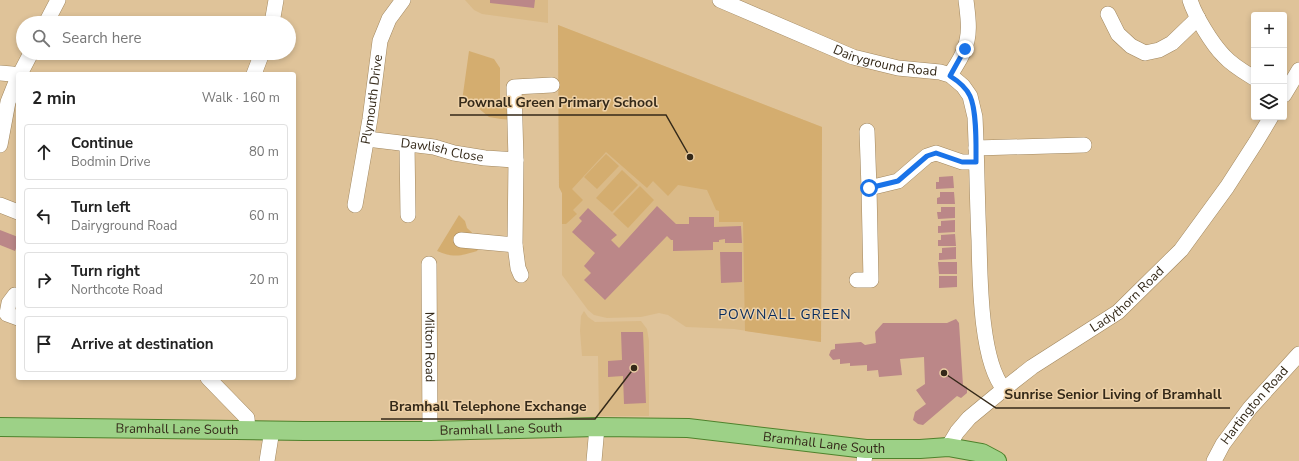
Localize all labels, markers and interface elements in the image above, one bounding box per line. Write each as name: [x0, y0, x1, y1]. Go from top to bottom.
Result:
map controls: [1251, 12, 1287, 120]
button: +: [1251, 12, 1287, 48]
search box: [16, 16, 296, 60]
icon: search: [30, 27, 52, 49]
text: Search here: [62, 28, 142, 48]
street label: Dairyground Road: [830, 40, 938, 81]
route end: [956, 40, 974, 58]
button: −: [1251, 48, 1287, 84]
street label: Plymouth Drive: [357, 53, 387, 146]
button: layers: [1251, 84, 1287, 120]
text: 2 min: [32, 87, 76, 110]
text: Walk · 160 m: [202, 89, 280, 107]
callout: Pownall Green Primary School: [450, 89, 666, 115]
text: Pownall Green Primary School: [458, 93, 658, 112]
text: Continue: [71, 133, 133, 153]
street label: Dawlish Close: [400, 134, 485, 167]
icon: ahead: [33, 141, 55, 163]
text: 80 m: [249, 143, 279, 161]
text: Bodmin Drive: [71, 153, 150, 171]
route start: [860, 179, 878, 197]
text: Turn left: [71, 197, 130, 217]
icon: left: [33, 205, 55, 227]
text: 60 m: [249, 207, 279, 225]
text: Dairyground Road: [71, 217, 177, 235]
text: Turn right: [71, 261, 140, 281]
street label: Ladythorn Road: [1086, 262, 1168, 337]
icon: right: [33, 269, 55, 291]
text: 20 m: [249, 271, 279, 289]
text: Northcote Road: [71, 281, 163, 299]
district label: POWNALL GREEN: [718, 305, 852, 324]
street label: Milton Road: [420, 312, 439, 382]
icon: arrive: [33, 333, 55, 355]
text: Arrive at destination: [71, 334, 214, 354]
street label: Hartington Road: [1217, 362, 1293, 448]
callout: Sunrise Senior Living of Bramhall: [996, 382, 1230, 408]
text: Sunrise Senior Living of Bramhall: [1004, 385, 1222, 404]
callout: Bramhall Telephone Exchange: [381, 393, 595, 419]
text: Bramhall Telephone Exchange: [389, 397, 587, 416]
street label: Bramhall Lane South: [439, 419, 563, 440]
street label: Bramhall Lane South: [115, 420, 239, 439]
street label: Bramhall Lane South: [762, 428, 885, 458]

